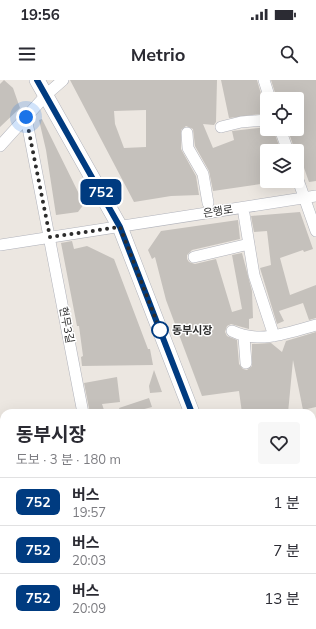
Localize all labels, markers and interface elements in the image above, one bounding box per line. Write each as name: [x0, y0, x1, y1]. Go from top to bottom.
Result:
text: 19:56: [20, 5, 60, 24]
icon: menu: [16, 43, 38, 65]
text: Metrio: [131, 43, 185, 66]
icon: search: [278, 43, 300, 65]
map controls: [260, 92, 304, 188]
button: locate: [260, 92, 304, 136]
your location: [16, 107, 36, 127]
button: layers: [260, 144, 304, 188]
line badge: 752: [78, 179, 124, 205]
text: 752: [88, 183, 114, 201]
street label: 은행로: [202, 202, 234, 220]
street label: 현무3길: [57, 306, 77, 344]
marker: 동부시장: [151, 321, 169, 339]
place label: 동부시장: [172, 323, 212, 337]
text: 동부시장: [16, 422, 86, 446]
button: heart: [258, 422, 300, 464]
text: 도보 · 3 분 · 180 m: [16, 451, 121, 467]
text: 버스: [72, 485, 100, 504]
text: 752: [25, 493, 51, 511]
text: 1 분: [273, 493, 300, 512]
text: 19:57: [72, 504, 106, 520]
text: 버스: [72, 533, 100, 552]
text: 752: [25, 541, 51, 559]
text: 7 분: [273, 541, 300, 560]
text: 20:03: [72, 552, 106, 568]
text: 버스: [72, 581, 100, 600]
text: 752: [25, 589, 51, 607]
text: 13 분: [264, 589, 300, 608]
text: 20:09: [72, 600, 106, 616]

